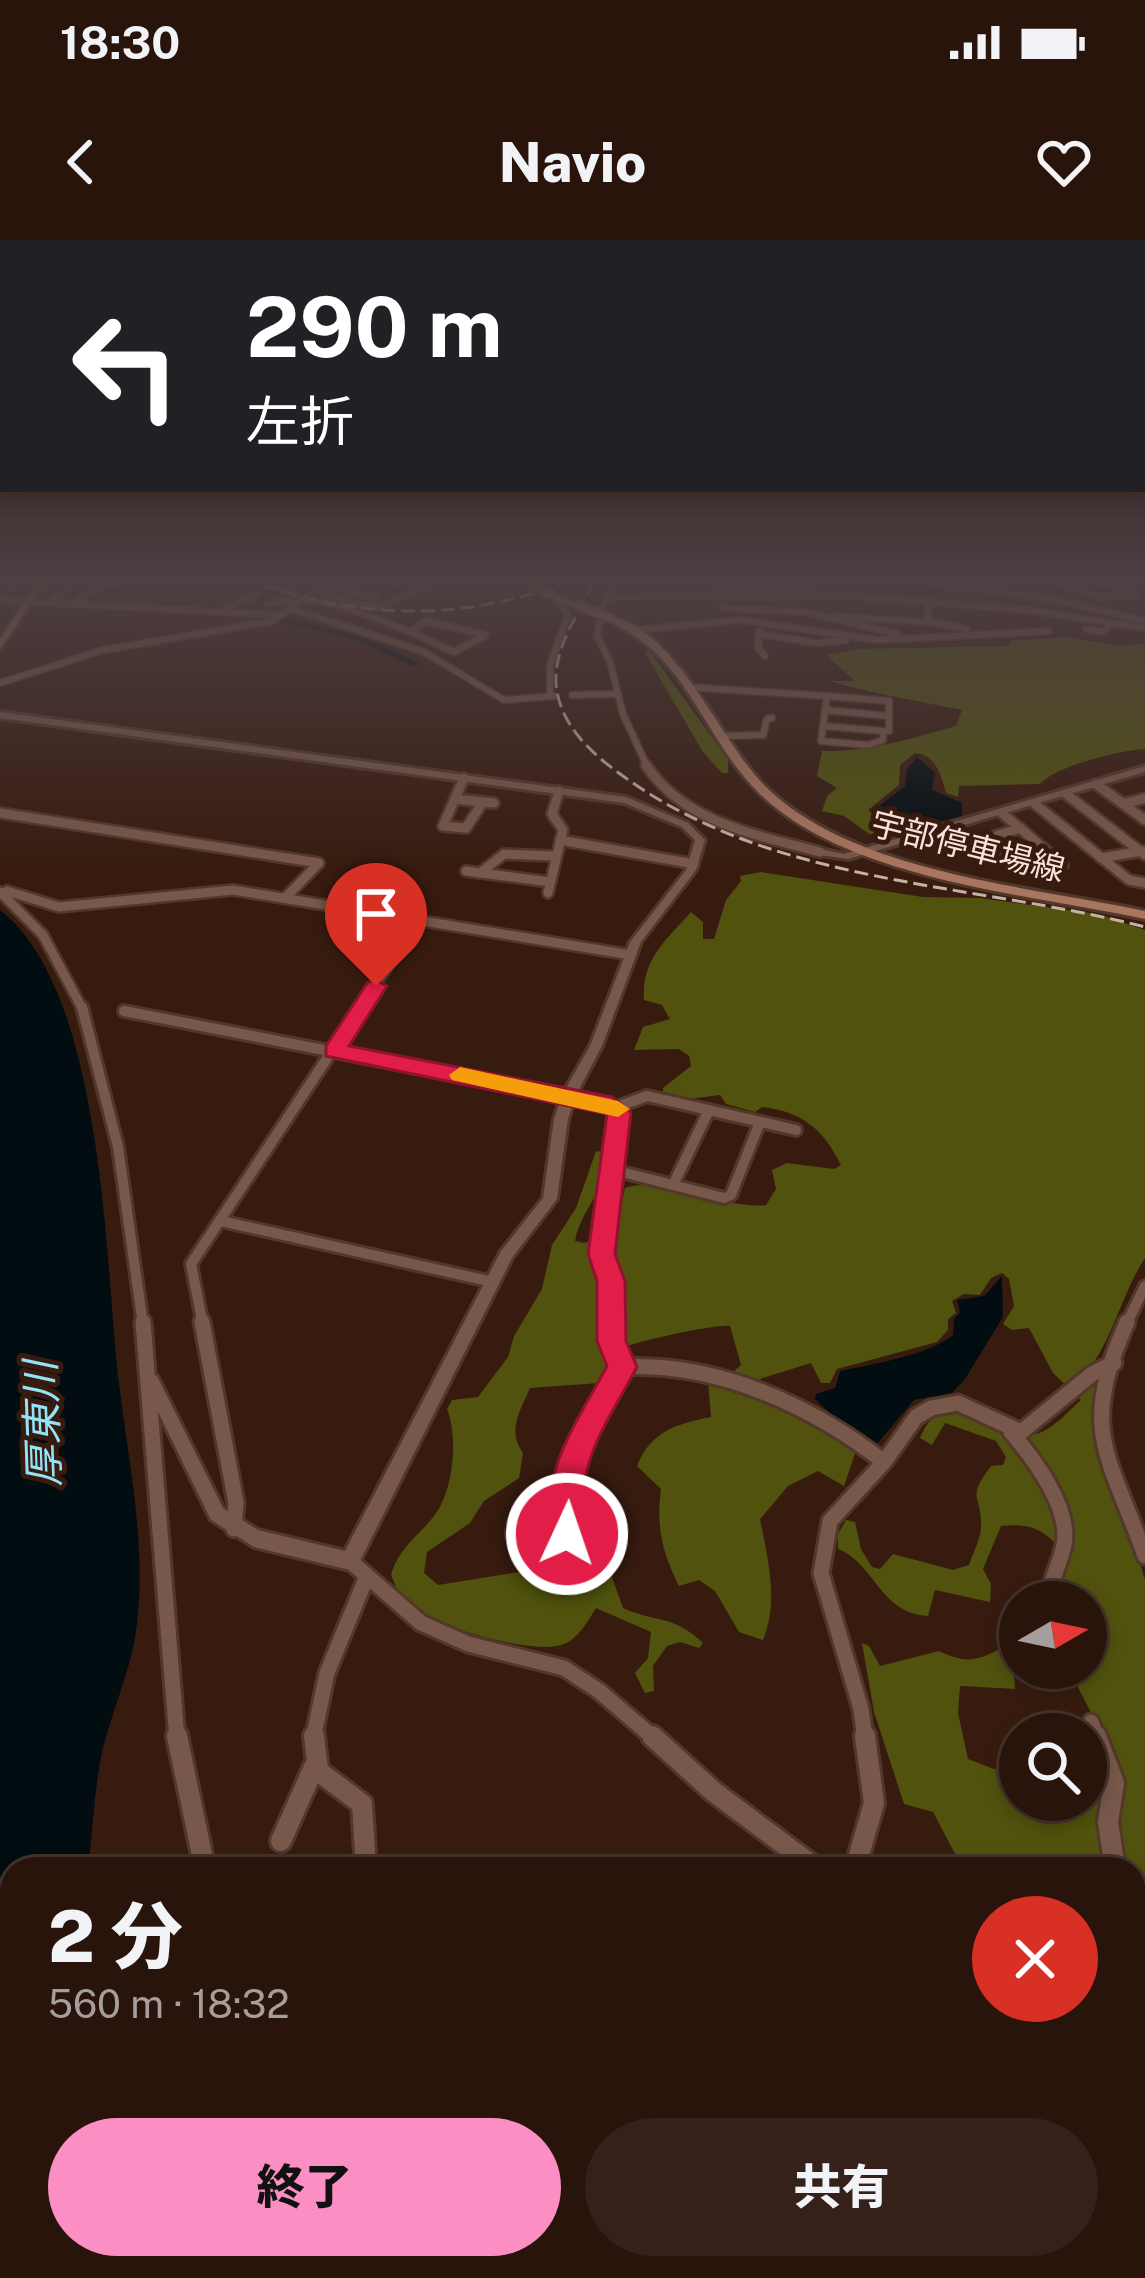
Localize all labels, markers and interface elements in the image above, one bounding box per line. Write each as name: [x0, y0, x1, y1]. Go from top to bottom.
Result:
text: 18:30: [60, 16, 180, 69]
icon: back: [48, 129, 114, 195]
icon: heart: [1031, 129, 1097, 195]
text: Navio: [499, 131, 646, 194]
text: 290 m: [246, 277, 503, 376]
icon: left: [48, 288, 204, 444]
text: 左折: [246, 390, 354, 453]
street label: 宇部停車場線: [867, 804, 1069, 888]
pin: [325, 863, 427, 986]
icon: arrive: [343, 881, 409, 947]
water label: 厚東川: [15, 1356, 68, 1488]
position arrow: [504, 1471, 630, 1597]
north arrow: [999, 1581, 1107, 1689]
map controls: [999, 1581, 1107, 1821]
button: search: [999, 1713, 1107, 1821]
text: 2 分: [48, 1894, 183, 1978]
button: close: [972, 1896, 1098, 2022]
text: 560 m · 18:32: [48, 1981, 289, 2027]
button: 終了: [48, 2118, 561, 2256]
button: 共有: [585, 2118, 1098, 2256]

